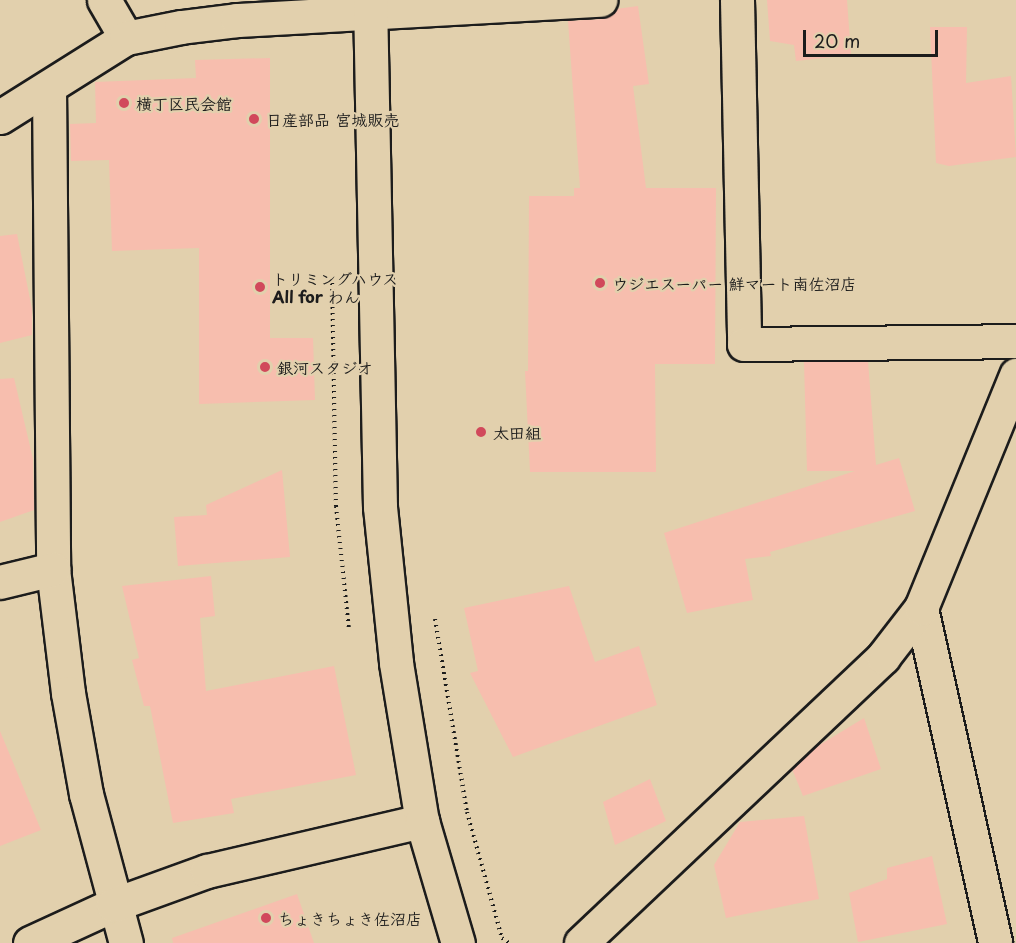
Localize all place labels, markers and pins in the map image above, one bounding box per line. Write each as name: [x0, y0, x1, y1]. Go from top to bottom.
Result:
place label: 横丁区民会館: [136, 93, 232, 113]
marker: 横丁区民会館: [117, 96, 131, 110]
place label: 日産部品 宮城販売: [266, 109, 399, 129]
marker: 日産部品 宮城販売: [247, 112, 261, 126]
place label: トリミングハウス All for わん: [272, 268, 400, 306]
place label: ウジエスーパー 鮮マート南佐沼店: [612, 273, 856, 293]
marker: ウジエスーパー 鮮マート南佐沼店: [593, 276, 607, 290]
marker: トリミングハウス All for わん: [253, 280, 267, 294]
place label: 銀河スタジオ: [277, 357, 373, 377]
marker: 銀河スタジオ: [258, 360, 272, 374]
place label: 太田組: [493, 422, 541, 442]
marker: 太田組: [474, 425, 488, 439]
place label: ちょきちょき佐沼店: [278, 908, 422, 928]
marker: ちょきちょき佐沼店: [259, 911, 273, 925]

